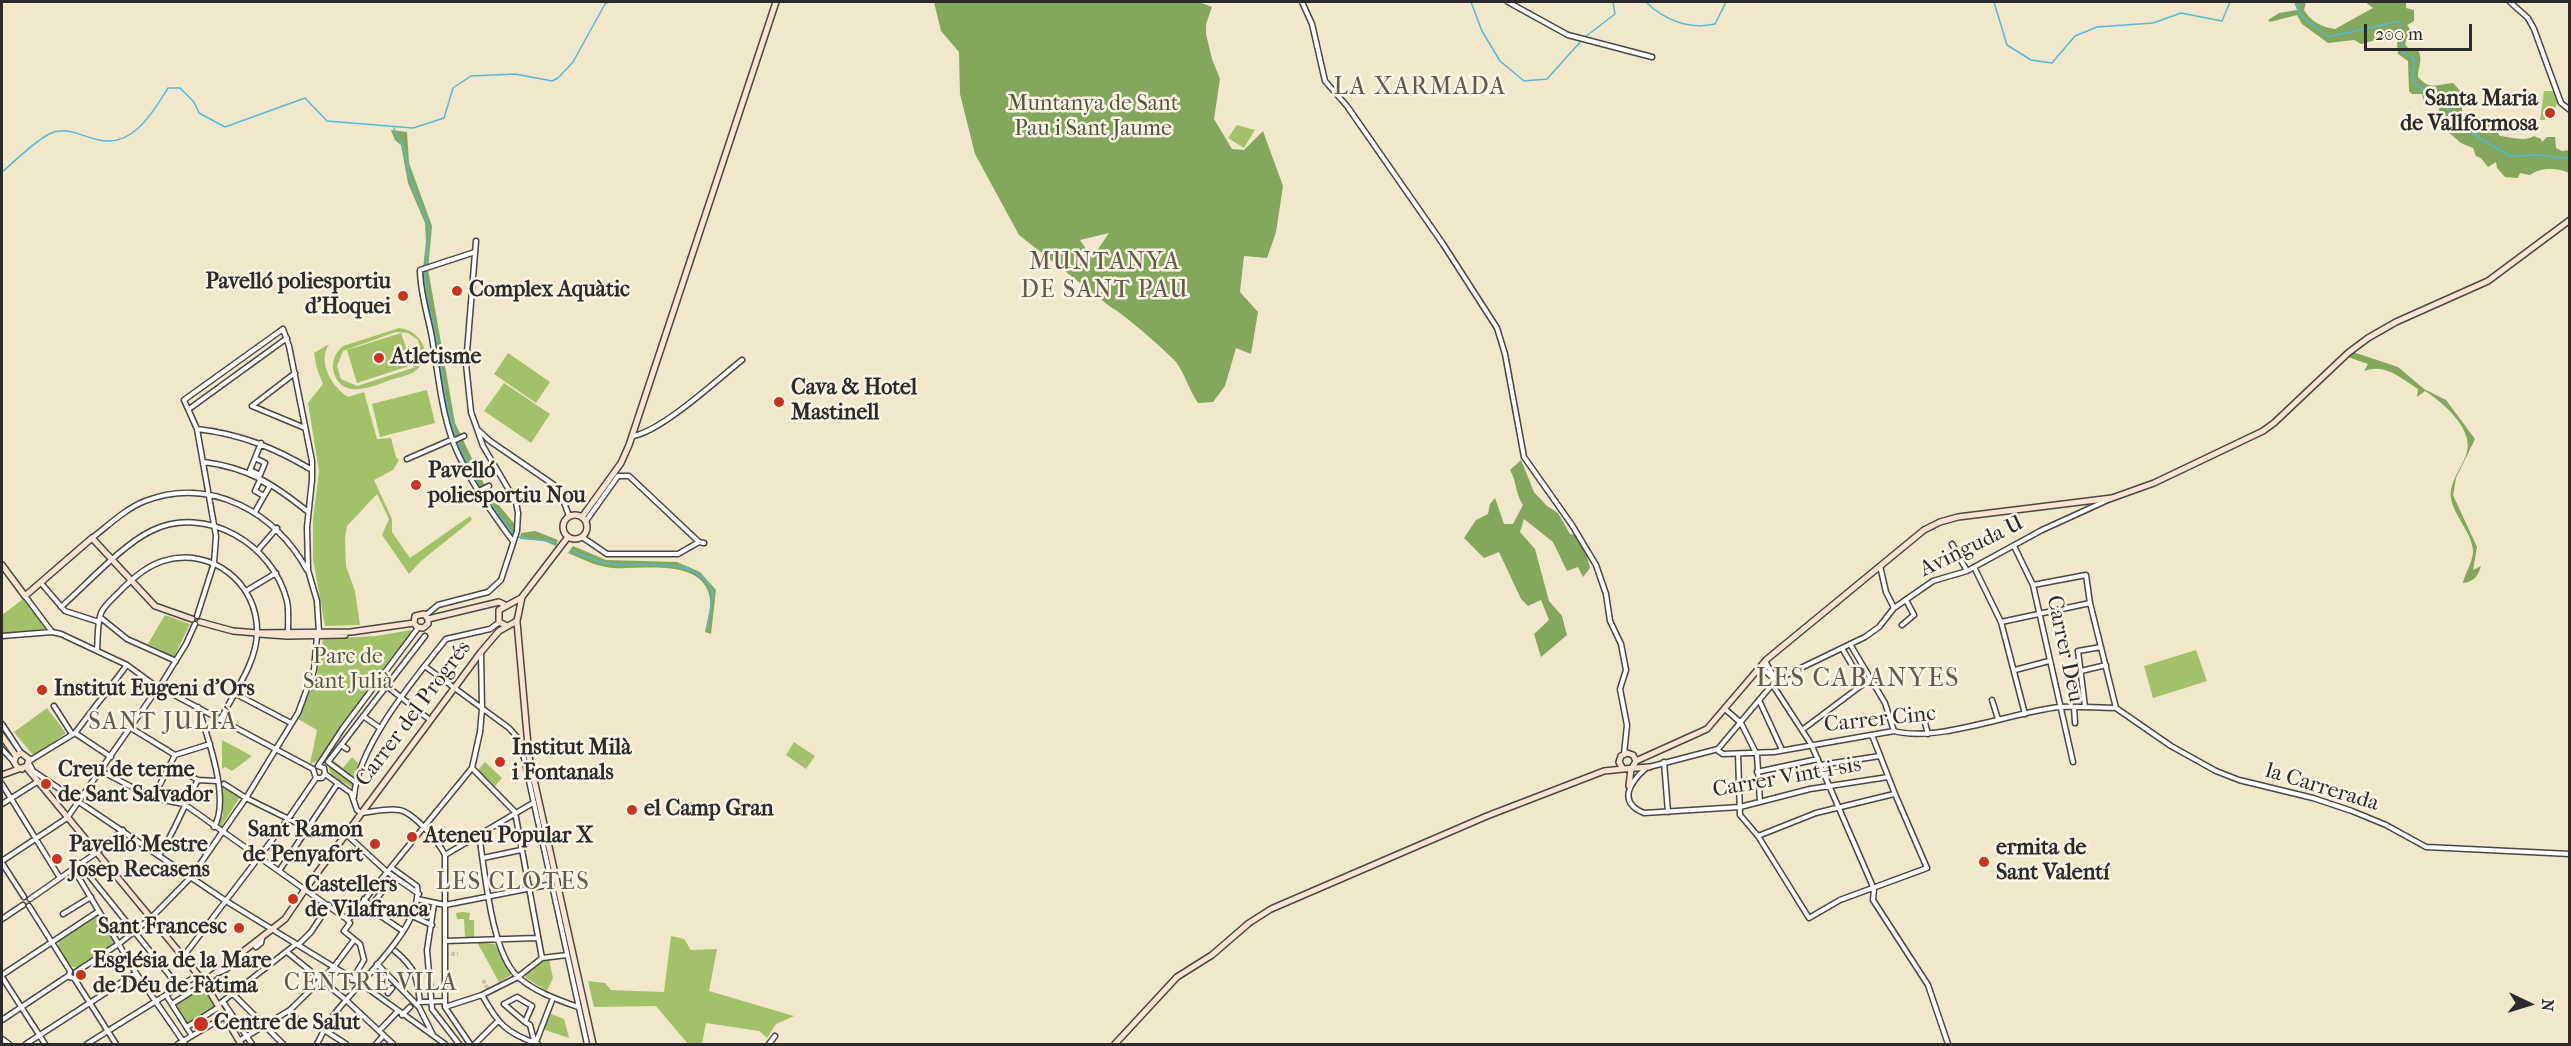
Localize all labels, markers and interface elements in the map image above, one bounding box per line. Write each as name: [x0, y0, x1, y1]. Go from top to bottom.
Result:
scale bar: [2367, 12, 2475, 50]
text: 200 m: [2375, 24, 2423, 45]
district label: LA XARMADA: [1333, 74, 1507, 102]
place label: Santa Maria de Vallformosa: [2400, 87, 2538, 138]
park label: Muntanya de Sant Pau i Sant Jaume: [1008, 92, 1178, 144]
marker: Santa Maria de Vallformosa: [2543, 106, 2557, 120]
district label: MUNTANYA DE SANT PAU: [1020, 249, 1190, 305]
place label: Pavelló poliesportiu d'Hoquei: [206, 270, 391, 322]
place label: Complex Aquàtic: [469, 278, 630, 304]
marker: Complex Aquàtic: [450, 284, 464, 298]
marker: Pavelló poliesportiu d'Hoquei: [396, 289, 410, 303]
place label: Atletisme: [391, 345, 481, 371]
marker: Atletisme: [372, 351, 386, 365]
place label: Cava & Hotel Mastinell: [791, 376, 917, 428]
marker: Cava & Hotel Mastinell: [772, 395, 786, 409]
place label: Pavelló poliesportiu Nou: [428, 459, 586, 511]
marker: Pavelló poliesportiu Nou: [409, 478, 423, 492]
street label: Avinguda U: [1916, 510, 2028, 584]
street label: Carrer Deu: [2040, 593, 2088, 705]
street label: Carrer del Progrés: [351, 636, 477, 792]
park label: Parc de Sant Julià: [303, 645, 393, 696]
district label: LES CABANYES: [1756, 664, 1960, 696]
place label: Institut Eugeni d'Ors: [54, 677, 255, 703]
marker: Institut Eugeni d'Ors: [35, 683, 49, 697]
street label: Carrer Cinc: [1823, 701, 1937, 739]
district label: SANT JULIÀ: [88, 709, 238, 737]
place label: Institut Milà i Fontanals: [512, 736, 631, 788]
street label: Carrer Vint-i-sis: [1711, 752, 1863, 804]
marker: Institut Milà i Fontanals: [493, 755, 507, 769]
place label: Creu de terme de Sant Salvador: [58, 758, 213, 810]
street label: la Carrerada: [2262, 758, 2382, 818]
marker: Creu de terme de Sant Salvador: [39, 777, 53, 791]
place label: el Camp Gran: [644, 797, 773, 823]
marker: el Camp Gran: [625, 803, 639, 817]
place label: Sant Ramon de Penyafort: [243, 818, 363, 870]
place label: Ateneu Popular X: [424, 824, 593, 850]
marker: Ateneu Popular X: [405, 830, 419, 844]
place label: Pavelló Mestre Josep Recasens: [69, 833, 210, 884]
place label: ermita de Sant Valentí: [1996, 836, 2110, 888]
marker: Sant Ramon de Penyafort: [368, 837, 382, 851]
marker: Pavelló Mestre Josep Recasens: [50, 852, 64, 866]
marker: ermita de Sant Valentí: [1977, 855, 1991, 869]
district label: LES CLOTES: [436, 869, 590, 897]
place label: Castellers de Vilafranca: [305, 873, 429, 924]
marker: Castellers de Vilafranca: [286, 892, 300, 906]
place label: Sant Francesc: [98, 915, 227, 941]
marker: Sant Francesc: [232, 921, 246, 935]
place label: Església de la Mare de Déu de Fàtima: [93, 949, 272, 1000]
marker: Església de la Mare de Déu de Fàtima: [74, 968, 88, 982]
district label: CENTRE VILA: [284, 970, 458, 998]
north arrow: [2499, 974, 2559, 1034]
text: N: [2538, 999, 2557, 1012]
place label: Centre de Salut: [214, 1011, 360, 1037]
marker: Centre de Salut: [192, 1015, 210, 1033]

